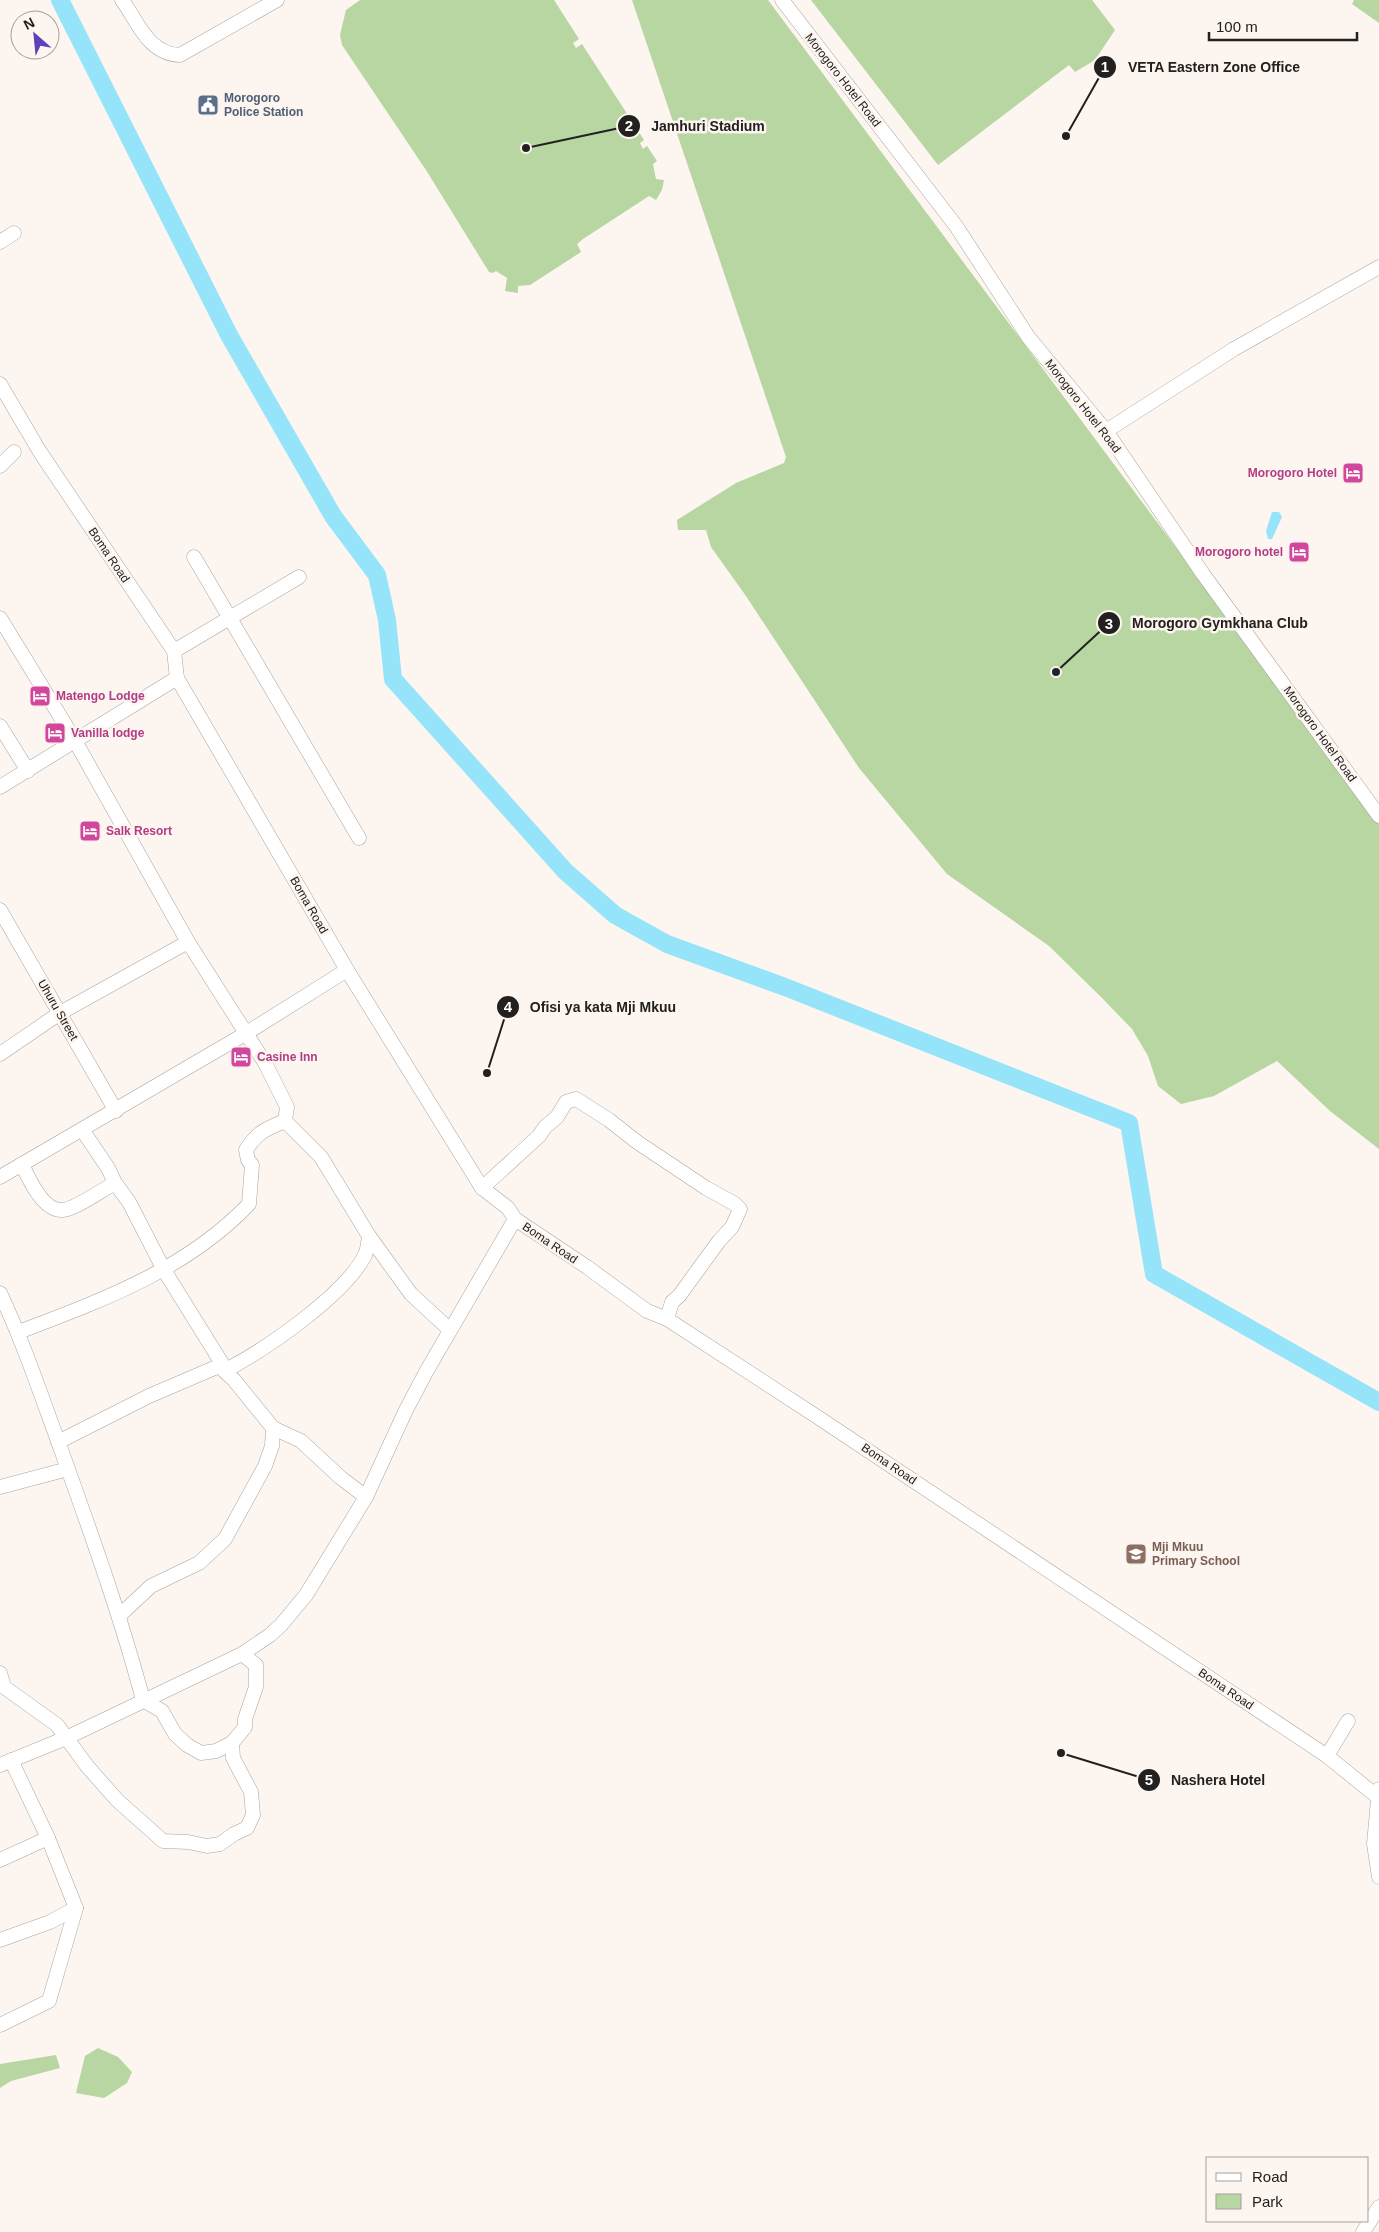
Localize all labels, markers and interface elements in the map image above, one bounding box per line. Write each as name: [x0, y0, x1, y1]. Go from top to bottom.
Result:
north arrow: [10, 10, 60, 60]
scale bar: [1209, 10, 1356, 42]
text: N: [21, 14, 37, 33]
text: 100 m: [1216, 18, 1258, 35]
street label: Morogoro Hotel Road: [802, 30, 884, 130]
callout: VETA Eastern Zone Office: [1093, 53, 1310, 82]
text: 1: [1101, 58, 1109, 75]
text: VETA Eastern Zone Office: [1128, 59, 1300, 75]
place label: Morogoro Police Station: [224, 91, 303, 119]
public building icon: Morogoro Police Station: [196, 93, 220, 117]
callout: Jamhuri Stadium: [616, 112, 775, 141]
text: 2: [625, 117, 633, 134]
text: Jamhuri Stadium: [651, 118, 765, 134]
street label: Morogoro Hotel Road: [1042, 356, 1124, 456]
hotel icon: Morogoro Hotel: [1341, 461, 1365, 485]
place label: Morogoro Hotel: [1248, 466, 1337, 480]
street label: Boma Road: [85, 525, 133, 585]
hotel icon: Morogoro hotel: [1287, 540, 1311, 564]
place label: Morogoro hotel: [1195, 545, 1283, 559]
callout: Morogoro Gymkhana Club: [1097, 609, 1317, 638]
text: 3: [1105, 615, 1113, 632]
text: Morogoro Gymkhana Club: [1132, 615, 1308, 631]
street label: Morogoro Hotel Road: [1281, 683, 1359, 785]
hotel icon: Matengo Lodge: [28, 684, 52, 708]
place label: Matengo Lodge: [56, 689, 145, 703]
hotel icon: Vanilla lodge: [43, 721, 67, 745]
place label: Vanilla lodge: [71, 726, 145, 740]
hotel icon: Salk Resort: [78, 819, 102, 843]
place label: Salk Resort: [106, 824, 172, 838]
street label: Boma Road: [287, 874, 331, 936]
street label: Uhuru Street: [35, 977, 81, 1044]
callout: Ofisi ya kata Mji Mkuu: [495, 993, 687, 1022]
text: 4: [504, 998, 513, 1015]
text: Ofisi ya kata Mji Mkuu: [530, 999, 676, 1015]
hotel icon: Casine Inn: [229, 1045, 253, 1069]
place label: Casine Inn: [257, 1050, 318, 1064]
street label: Boma Road: [520, 1219, 580, 1267]
street label: Boma Road: [859, 1440, 919, 1488]
place label: Mji Mkuu Primary School: [1152, 1540, 1240, 1568]
school or university icon: Mji Mkuu Primary School: [1124, 1542, 1148, 1566]
street label: Boma Road: [1196, 1665, 1256, 1713]
callout: Nashera Hotel: [1136, 1765, 1276, 1794]
text: 5: [1145, 1771, 1153, 1788]
text: Nashera Hotel: [1171, 1772, 1265, 1788]
legend: [1206, 2157, 1369, 2222]
text: Road: [1252, 2168, 1288, 2185]
text: Park: [1252, 2193, 1283, 2210]

